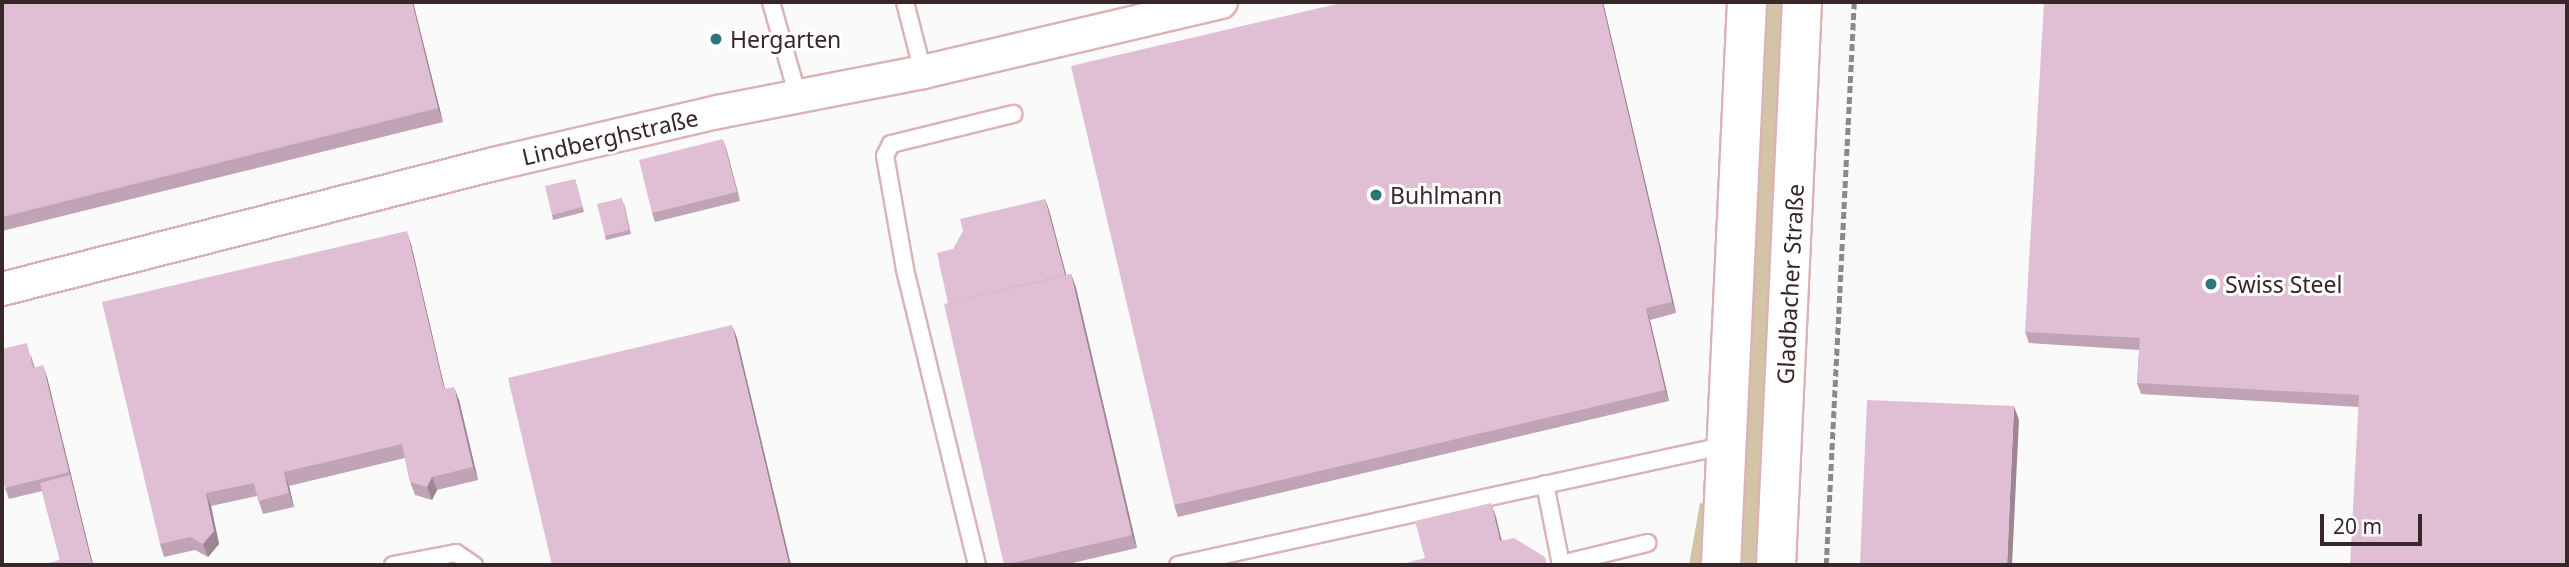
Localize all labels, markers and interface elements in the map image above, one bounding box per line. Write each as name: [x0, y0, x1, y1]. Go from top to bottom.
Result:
place label: Hergarten: [730, 25, 841, 53]
marker: Hergarten: [708, 31, 724, 47]
street label: Lindberghstraße: [519, 103, 701, 171]
place label: Buhlmann: [1390, 181, 1502, 209]
street label: Gladbacher Straße: [1771, 183, 1809, 385]
marker: Buhlmann: [1368, 187, 1384, 203]
place label: Swiss Steel: [2225, 270, 2342, 298]
marker: Swiss Steel: [2203, 276, 2219, 292]
scale bar: [2324, 500, 2426, 544]
text: 20 m: [2333, 512, 2382, 540]

